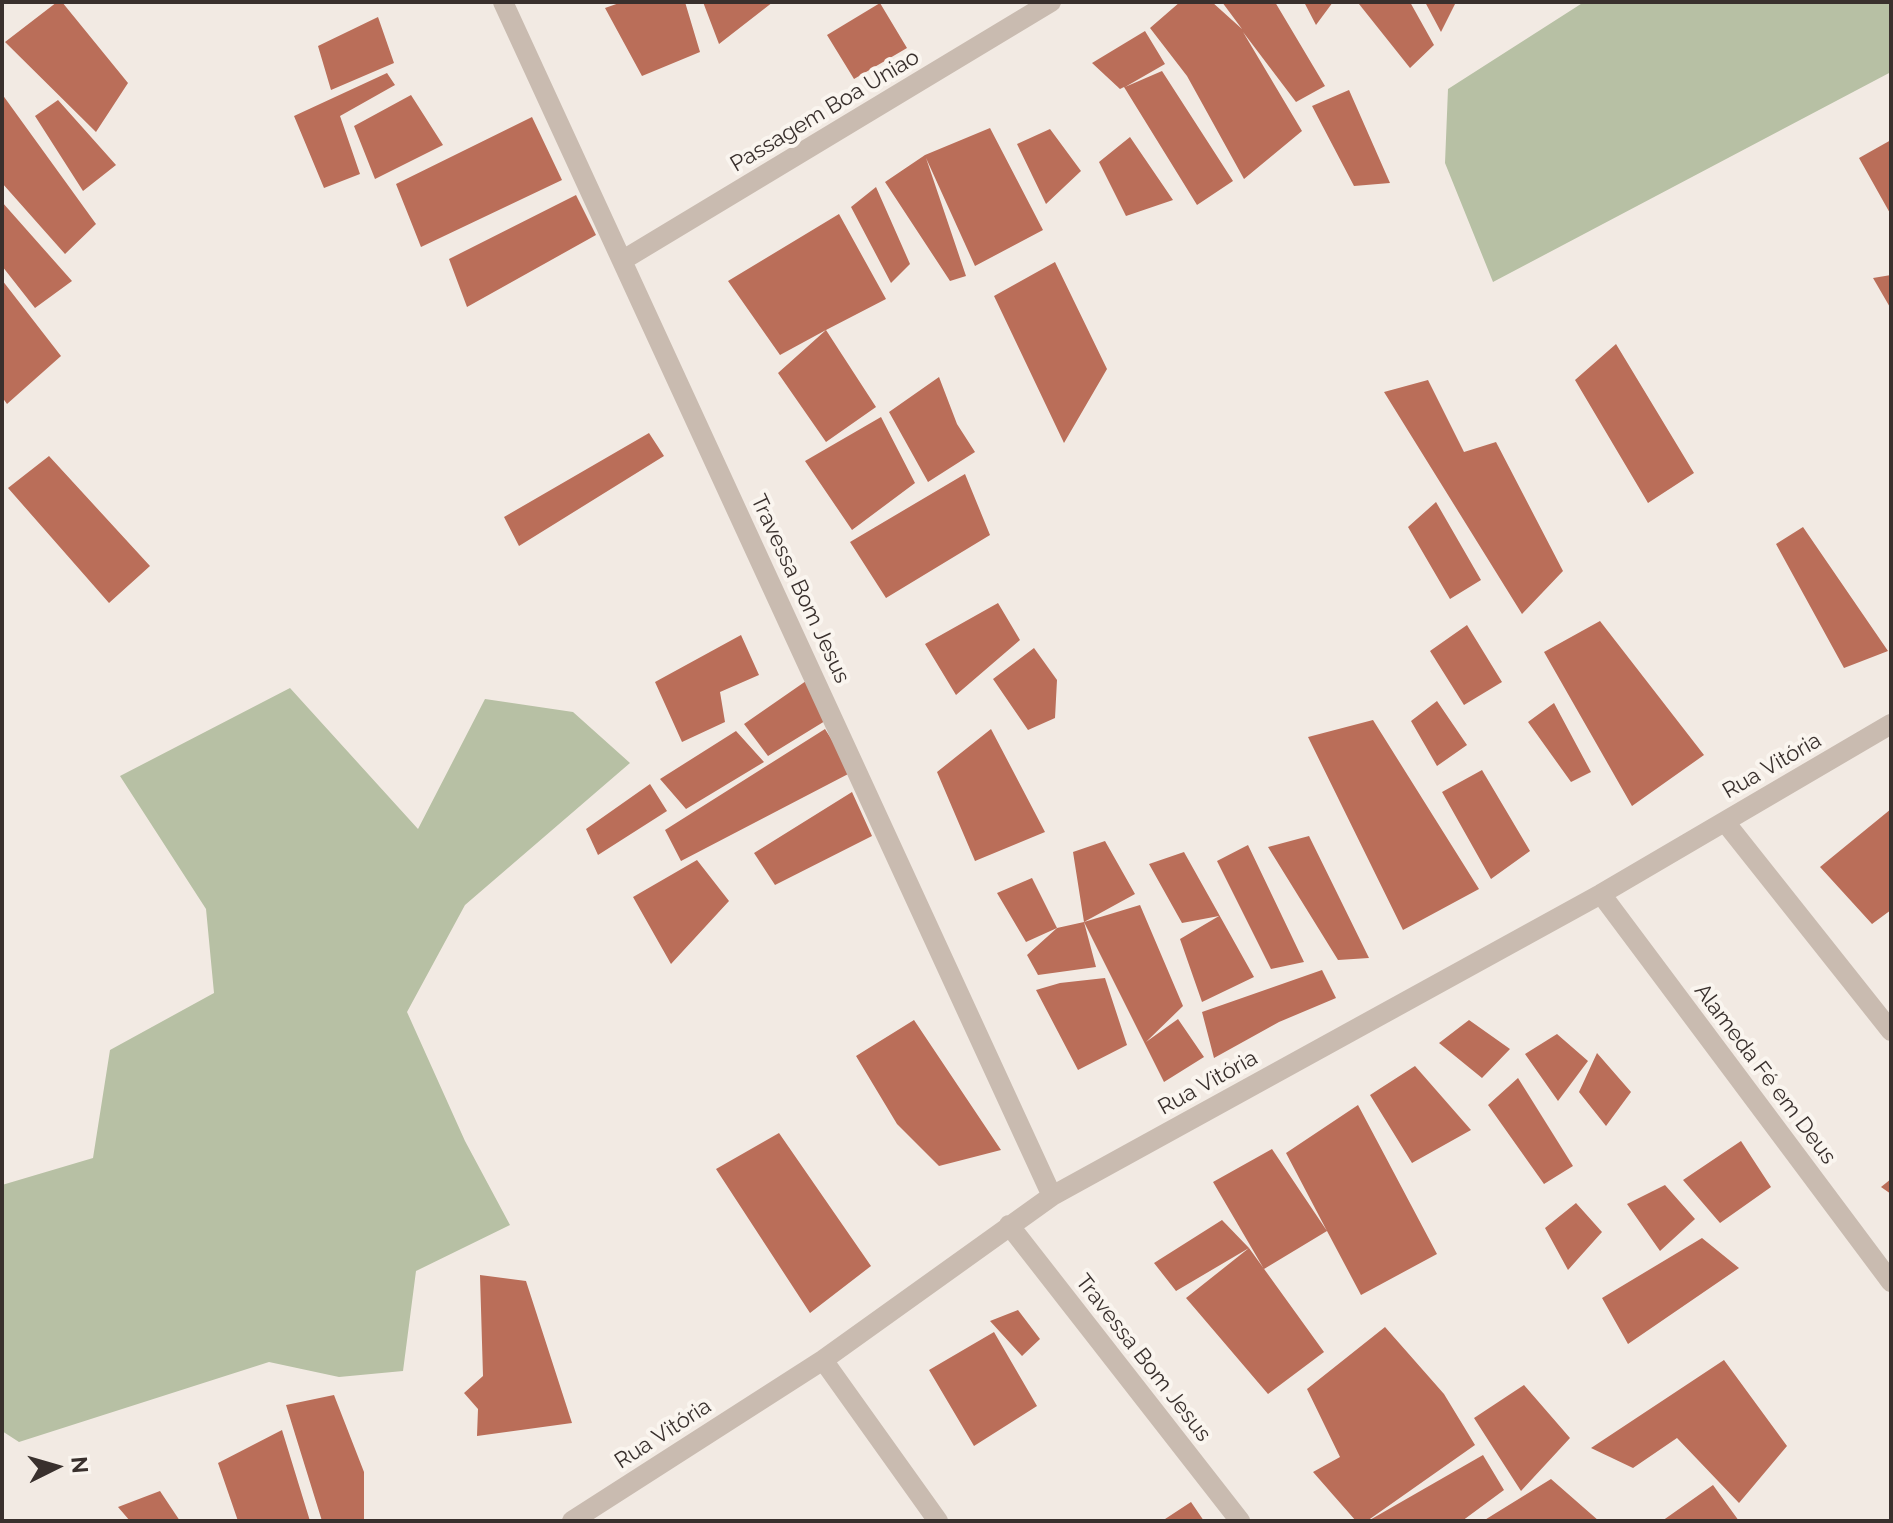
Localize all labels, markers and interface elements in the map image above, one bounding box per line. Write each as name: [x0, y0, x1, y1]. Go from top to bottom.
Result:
street label: Passagem Boa Uniao: [726, 44, 924, 178]
street label: Travessa Bom Jesus: [745, 491, 855, 687]
street label: Rua Vitória: [1718, 727, 1826, 805]
street label: Alameda Fé em Deus: [1689, 979, 1841, 1169]
street label: Rua Vitória: [1154, 1045, 1262, 1121]
street label: Travessa Bom Jesus: [1069, 1269, 1217, 1447]
street label: Rua Vitória: [610, 1393, 716, 1475]
north arrow: [16, 1427, 96, 1507]
text: N: [66, 1455, 94, 1474]

